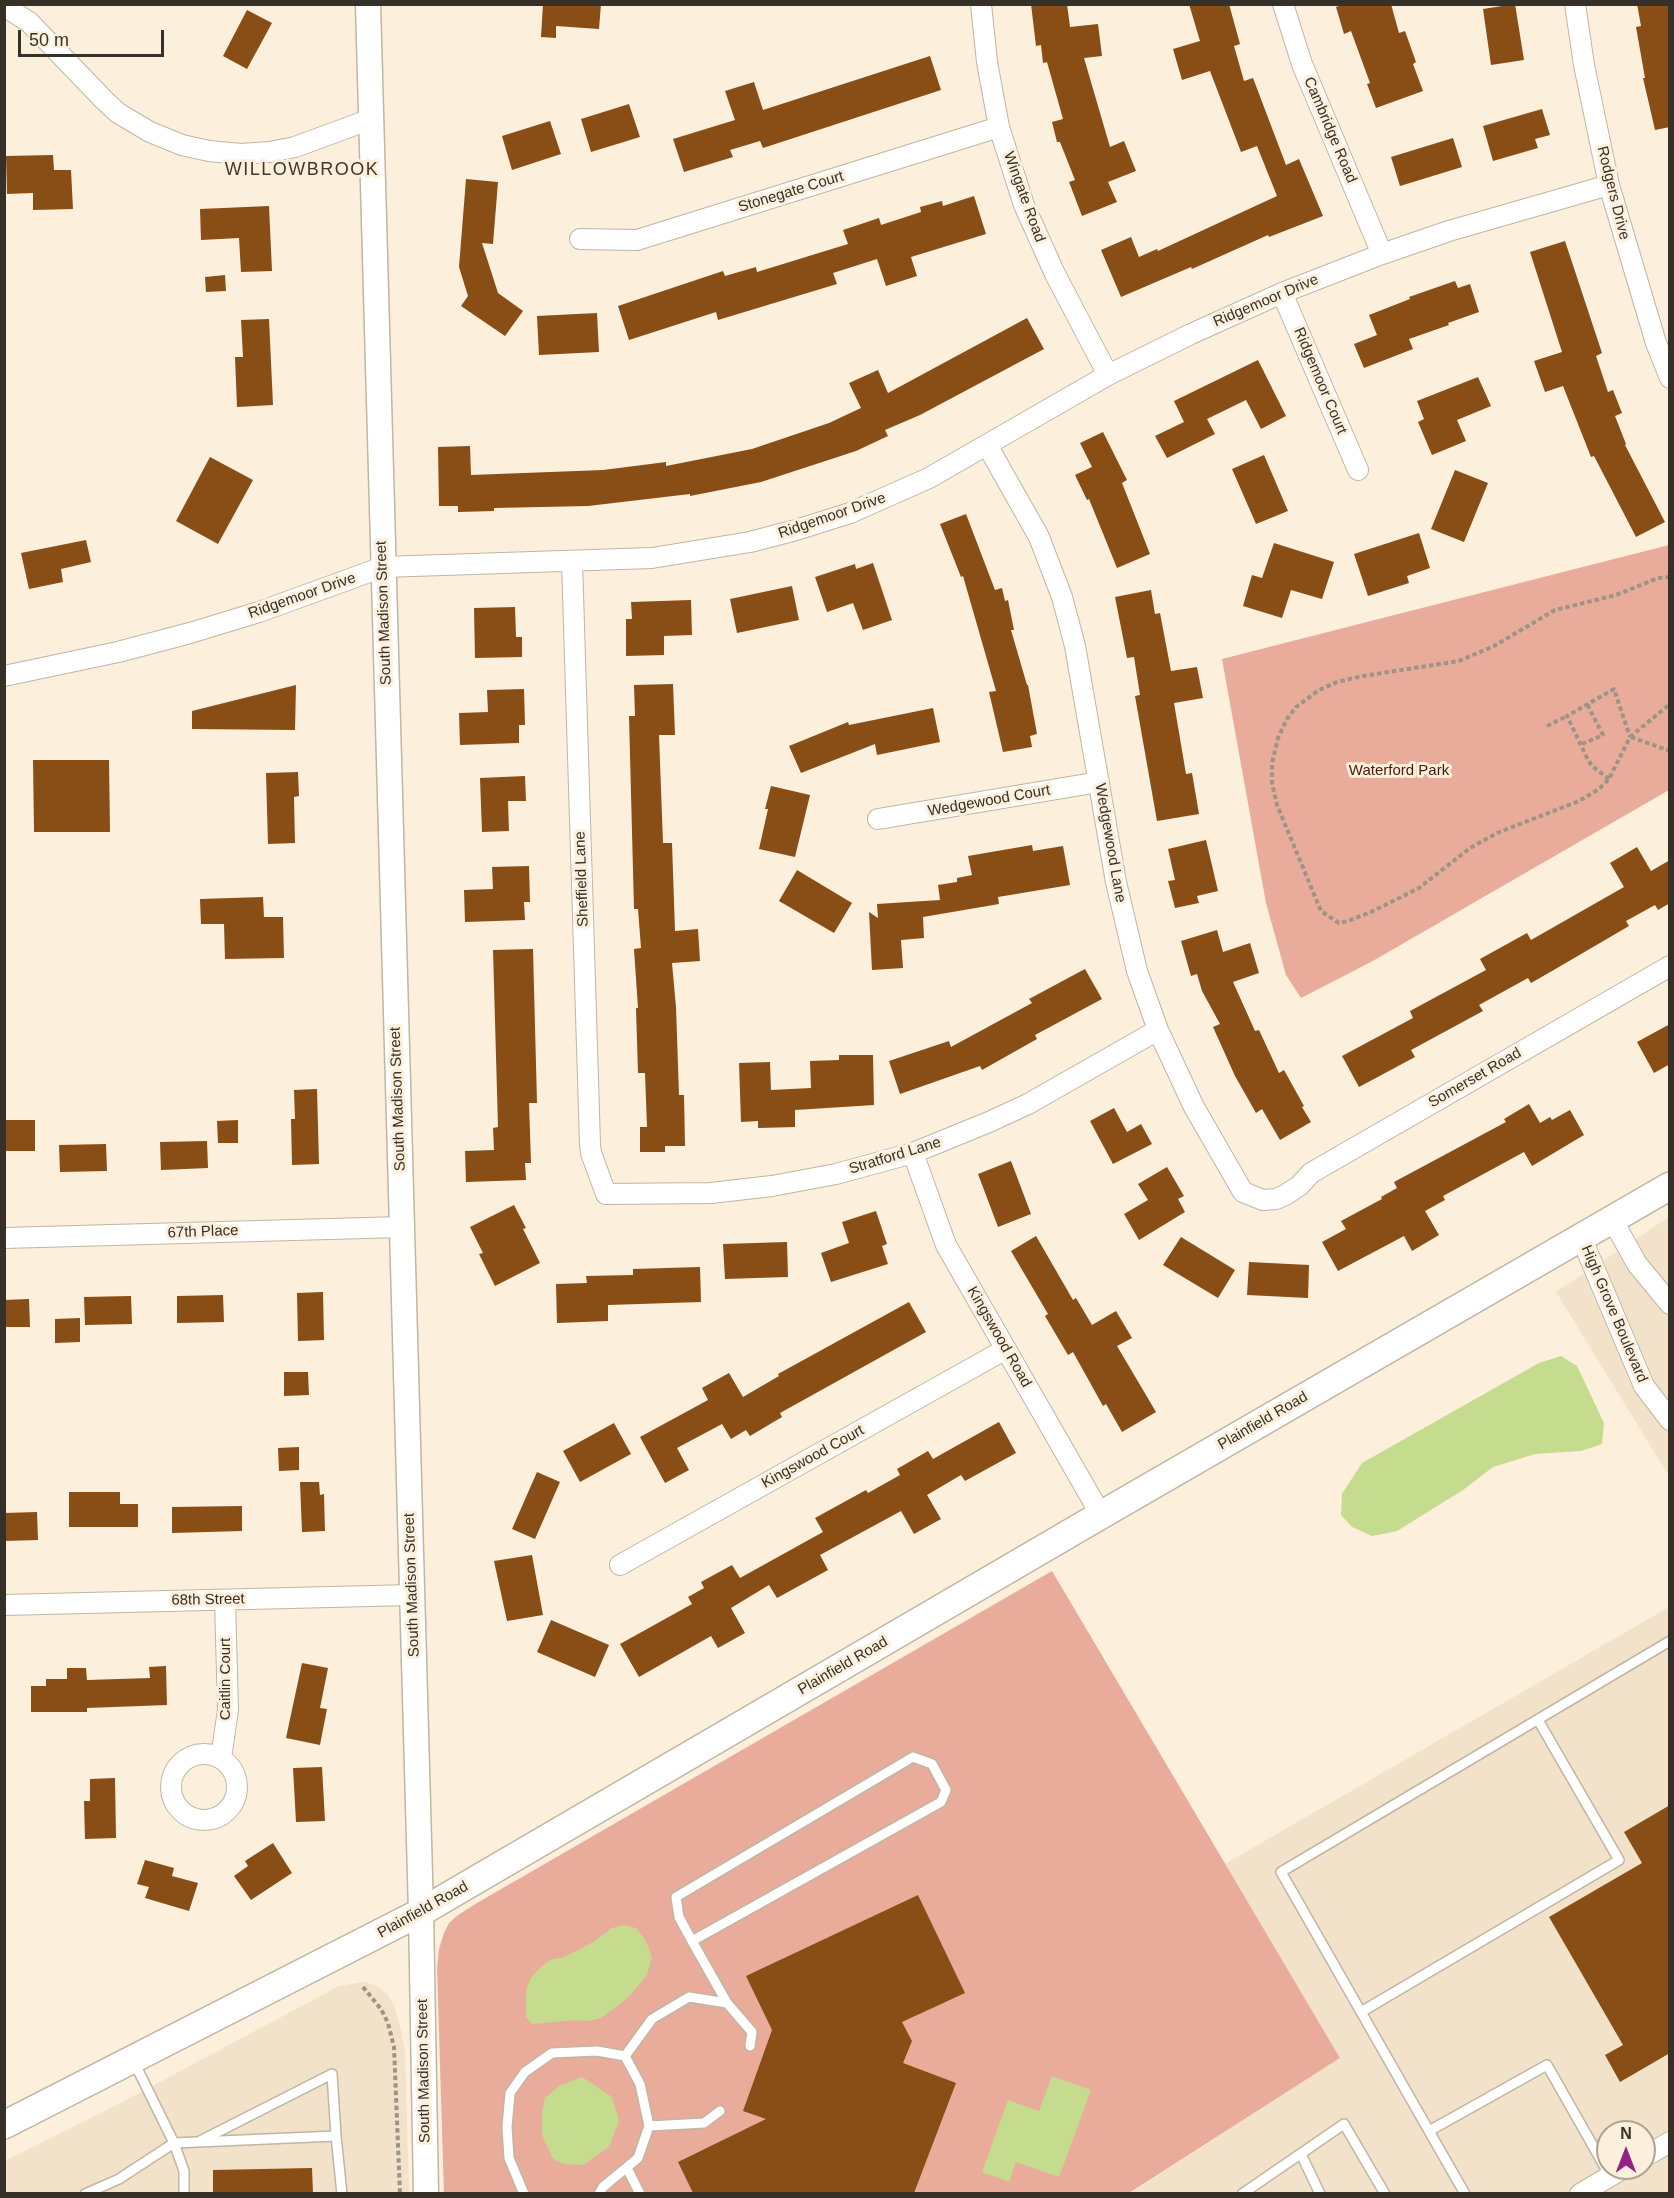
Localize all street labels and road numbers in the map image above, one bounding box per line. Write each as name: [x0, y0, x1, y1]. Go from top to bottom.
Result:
street label: Cambridge Road: [1300, 74, 1360, 186]
street label: Rodgers Drive: [1593, 144, 1633, 242]
street label: Wingate Road: [999, 149, 1049, 245]
street label: Stonegate Court: [736, 167, 846, 217]
street label: Ridgemoor Drive: [1211, 271, 1321, 331]
street label: Ridgemoor Court: [1289, 325, 1351, 437]
street label: Ridgemoor Drive: [776, 489, 888, 543]
street label: South Madison Street: [372, 541, 396, 685]
street label: Ridgemoor Drive: [246, 569, 358, 623]
street label: Wedgewood Court: [926, 781, 1052, 821]
street label: Wedgewood Lane: [1091, 782, 1129, 904]
street label: Sheffield Lane: [571, 831, 593, 927]
street label: South Madison Street: [386, 1027, 410, 1171]
street label: Somerset Road: [1425, 1044, 1525, 1112]
street label: Stratford Lane: [847, 1133, 943, 1179]
street label: 67th Place: [167, 1222, 239, 1242]
street label: High Grove Boulevard: [1577, 1243, 1651, 1385]
street label: Kingswood Road: [963, 1283, 1035, 1391]
street label: Plainfield Road: [1215, 1388, 1311, 1454]
street label: Kingswood Court: [759, 1421, 867, 1493]
street label: South Madison Street: [400, 1513, 424, 1657]
street label: 68th Street: [171, 1590, 245, 1610]
street label: Plainfield Road: [795, 1633, 891, 1699]
street label: Caitlin Court: [217, 1638, 235, 1720]
street label: Plainfield Road: [375, 1878, 471, 1942]
street label: South Madison Street: [414, 1999, 434, 2143]

